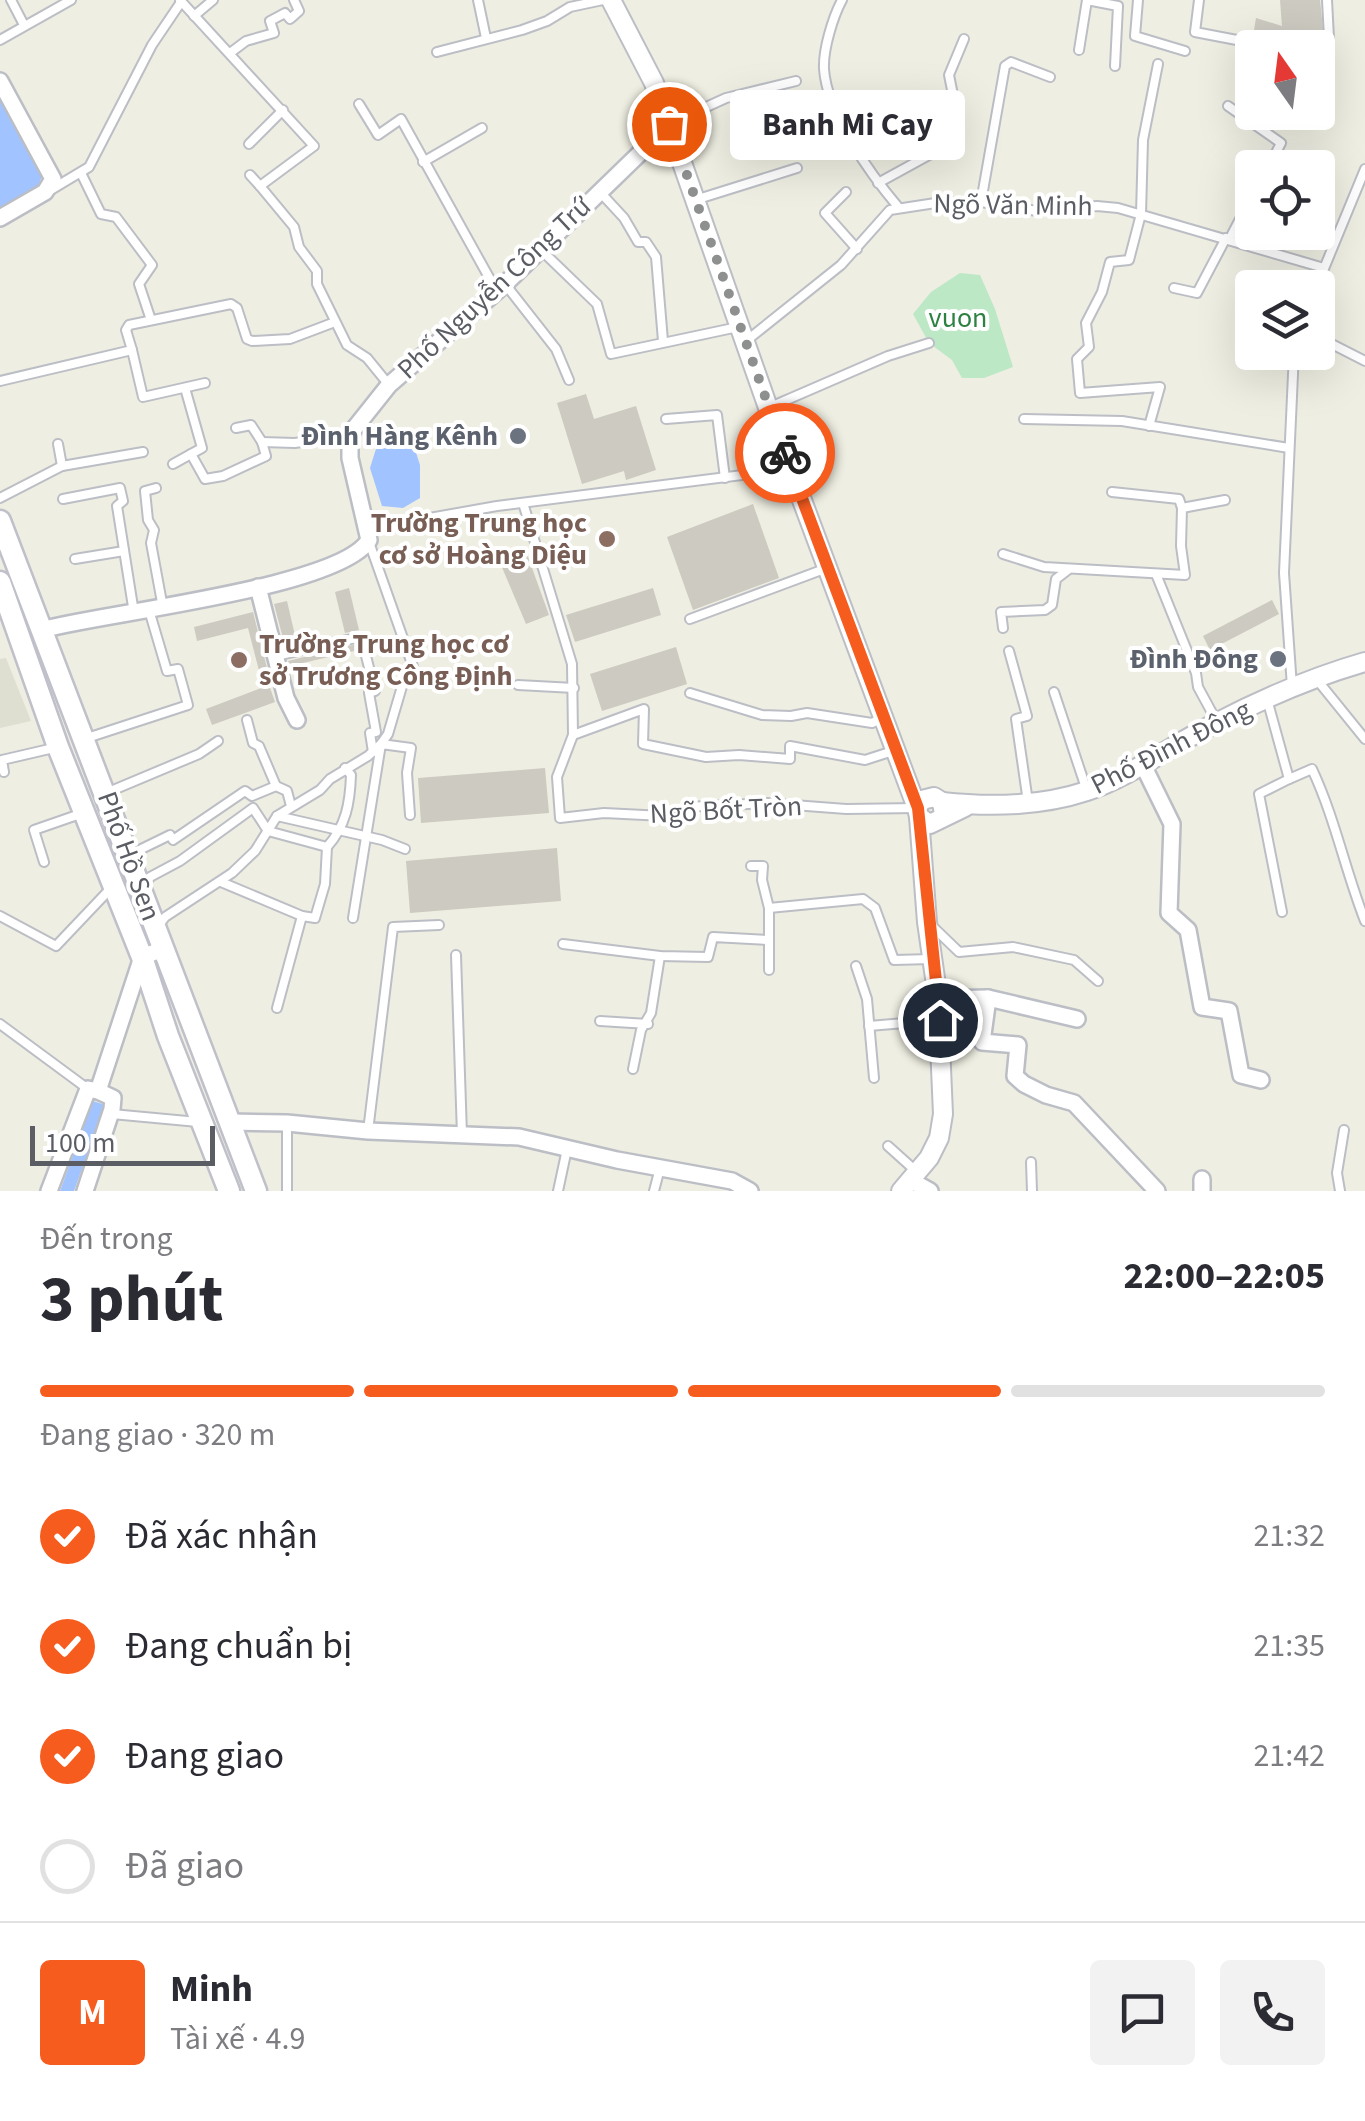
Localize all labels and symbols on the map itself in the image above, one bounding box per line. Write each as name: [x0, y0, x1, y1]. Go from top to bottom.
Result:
north arrow: [1235, 30, 1335, 130]
pin: [627, 82, 712, 167]
callout: Banh Mi Cay: [729, 89, 964, 159]
street label: Ngõ Văn Minh: [933, 184, 1093, 226]
street label: Phố Nguyễn Công Trứ: [388, 187, 600, 389]
park label: vuon: [929, 298, 987, 338]
courier: [735, 403, 835, 503]
place label: Đình Hàng Kênh: [301, 416, 498, 456]
marker: Đình Hàng Kênh: [507, 425, 529, 447]
place label: Trường Trung học cơ sở Hoàng Diệu: [371, 503, 587, 575]
marker: Trường Trung học cơ sở Hoàng Diệu: [596, 528, 618, 550]
place label: Trường Trung học cơ sở Trương Công Định: [259, 624, 513, 696]
place label: Đình Đông: [1129, 639, 1258, 679]
marker: Đình Đông: [1267, 648, 1289, 670]
marker: Trường Trung học cơ sở Trương Công Định: [228, 649, 250, 671]
street label: Phố Đình Đông: [1084, 689, 1258, 805]
street label: Phố Hồ Sen: [87, 786, 171, 926]
street label: Ngõ Bốt Tròn: [649, 786, 803, 834]
pin: [898, 978, 983, 1063]
scale bar: [30, 1121, 215, 1166]

